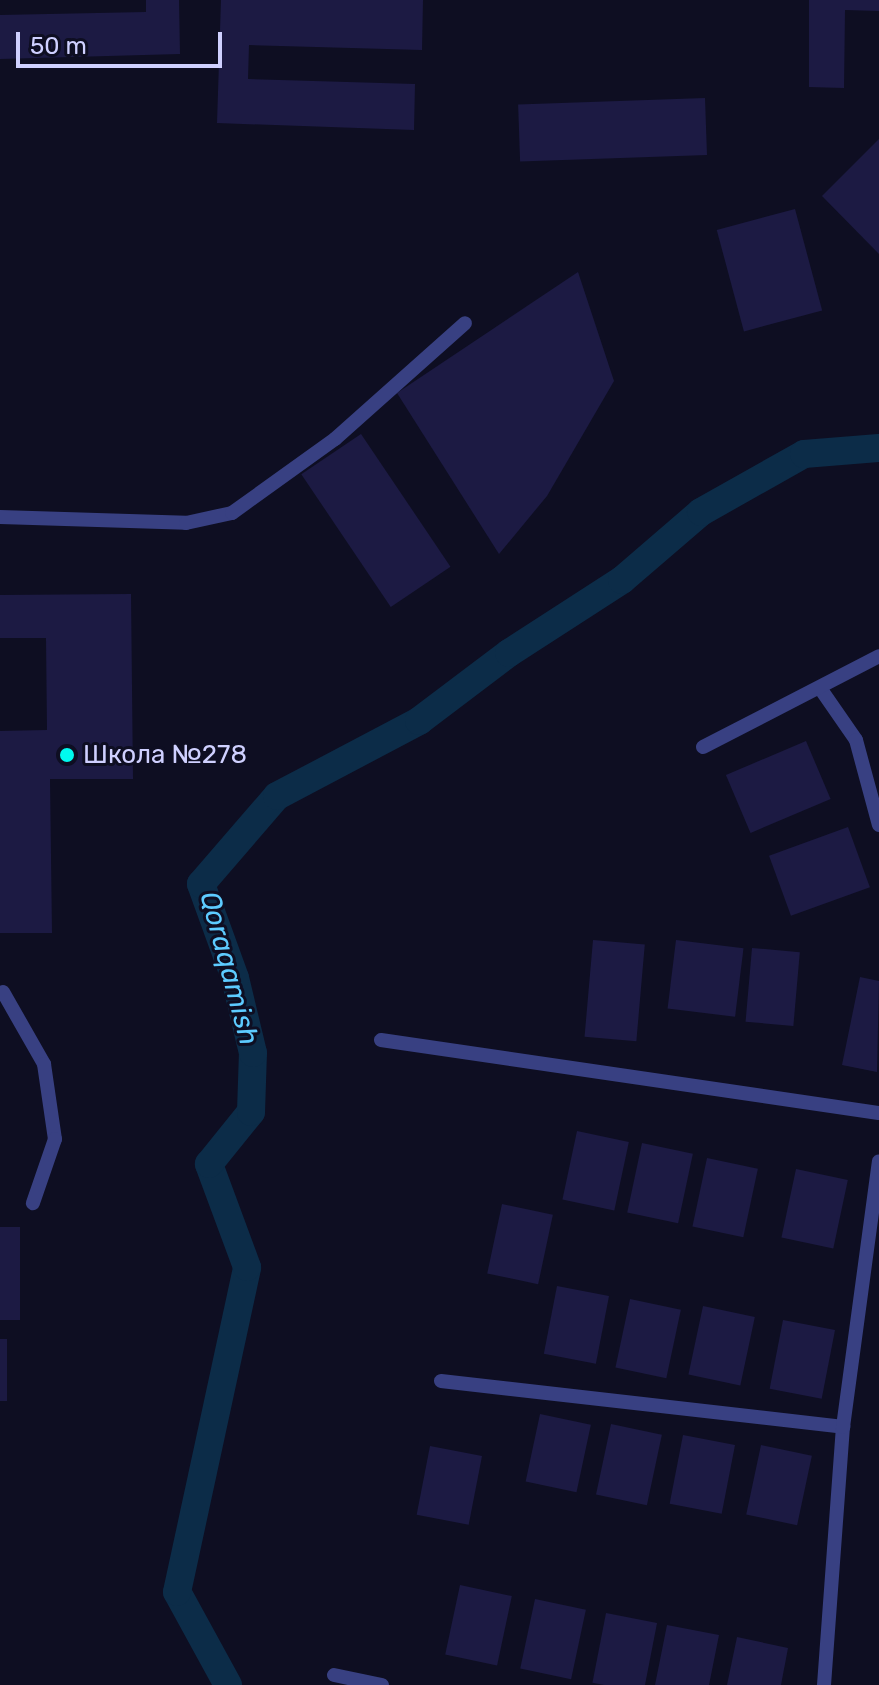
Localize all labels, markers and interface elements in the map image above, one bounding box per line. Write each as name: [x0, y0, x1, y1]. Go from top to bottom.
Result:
scale bar: [20, 16, 226, 66]
text: 50 m: [30, 32, 87, 60]
place label: Школа №278: [83, 739, 247, 771]
marker: Школа №278: [58, 746, 76, 764]
water label: Qoraqamish: [192, 887, 266, 1049]

